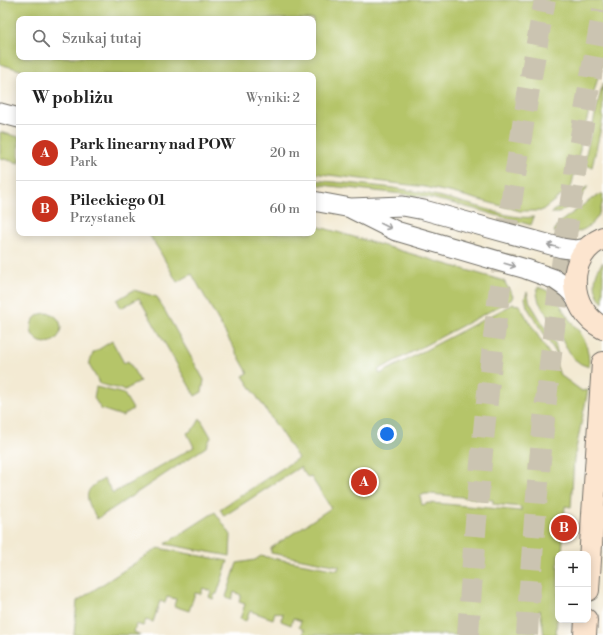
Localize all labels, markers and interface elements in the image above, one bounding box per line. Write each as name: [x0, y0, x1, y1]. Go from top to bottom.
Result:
search box: [16, 16, 316, 60]
icon: search: [30, 27, 52, 49]
text: Szukaj tutaj: [62, 29, 142, 48]
text: W pobliżu: [32, 87, 113, 109]
text: Wyniki: 2: [246, 90, 300, 106]
text: Park linearny nad POW: [70, 135, 235, 154]
text: A: [40, 145, 50, 161]
text: 20 m: [270, 145, 300, 161]
text: Park: [70, 154, 97, 170]
text: Pileckiego 01: [70, 191, 165, 210]
text: B: [40, 201, 50, 217]
text: 60 m: [269, 201, 300, 217]
text: Przystanek: [70, 210, 135, 226]
one-way arrow: [380, 223, 392, 230]
one-way arrow: [547, 242, 560, 249]
one-way arrow: [503, 262, 516, 269]
your location: [377, 424, 397, 444]
pin: A: [351, 467, 377, 497]
pin: B: [551, 513, 577, 543]
map controls: [555, 551, 591, 623]
button: +: [555, 551, 591, 587]
button: −: [555, 587, 591, 623]

